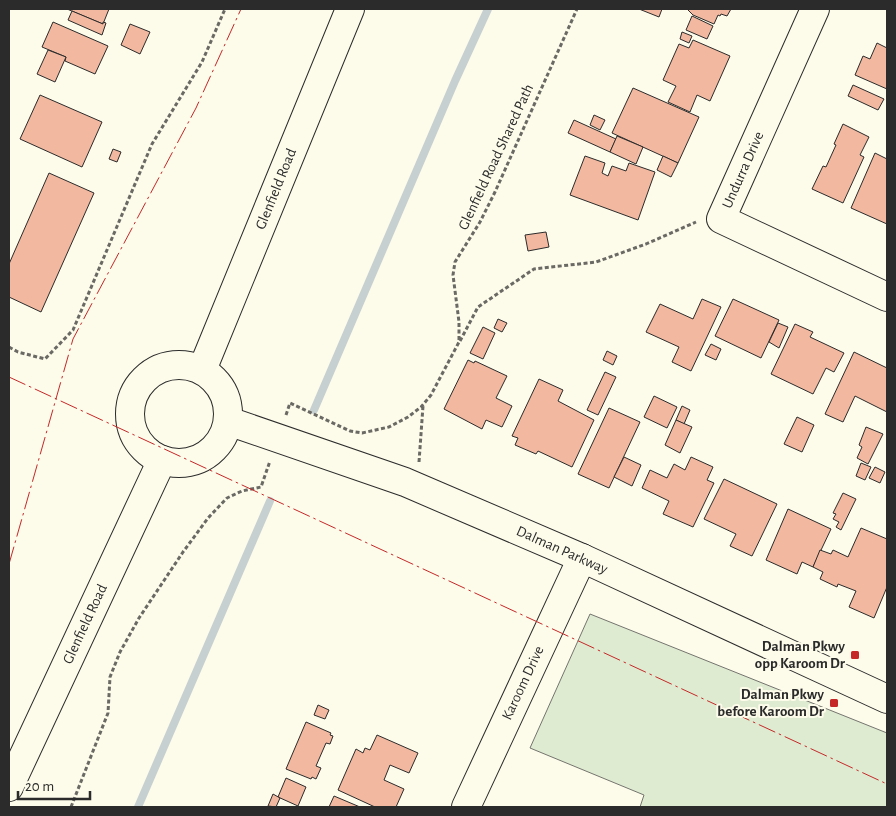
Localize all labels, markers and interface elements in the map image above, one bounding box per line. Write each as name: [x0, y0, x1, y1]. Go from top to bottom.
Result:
street label: Glenfield Road Shared Path: [456, 82, 536, 232]
street label: Undurra Drive: [719, 129, 767, 211]
street label: Glenfield Road: [253, 146, 299, 232]
street label: Dalman Parkway: [514, 523, 610, 577]
street label: Glenfield Road: [60, 582, 110, 666]
place label: Dalman Pkwy opp Karoom Dr: [755, 639, 846, 671]
street label: Karoom Drive: [499, 644, 547, 722]
marker: Dalman Pkwy opp Karoom Dr: [849, 649, 861, 661]
place label: Dalman Pkwy before Karoom Dr: [717, 687, 825, 719]
marker: Dalman Pkwy before Karoom Dr: [828, 697, 840, 709]
scale bar: [18, 768, 90, 800]
text: 20 m: [25, 779, 54, 794]

